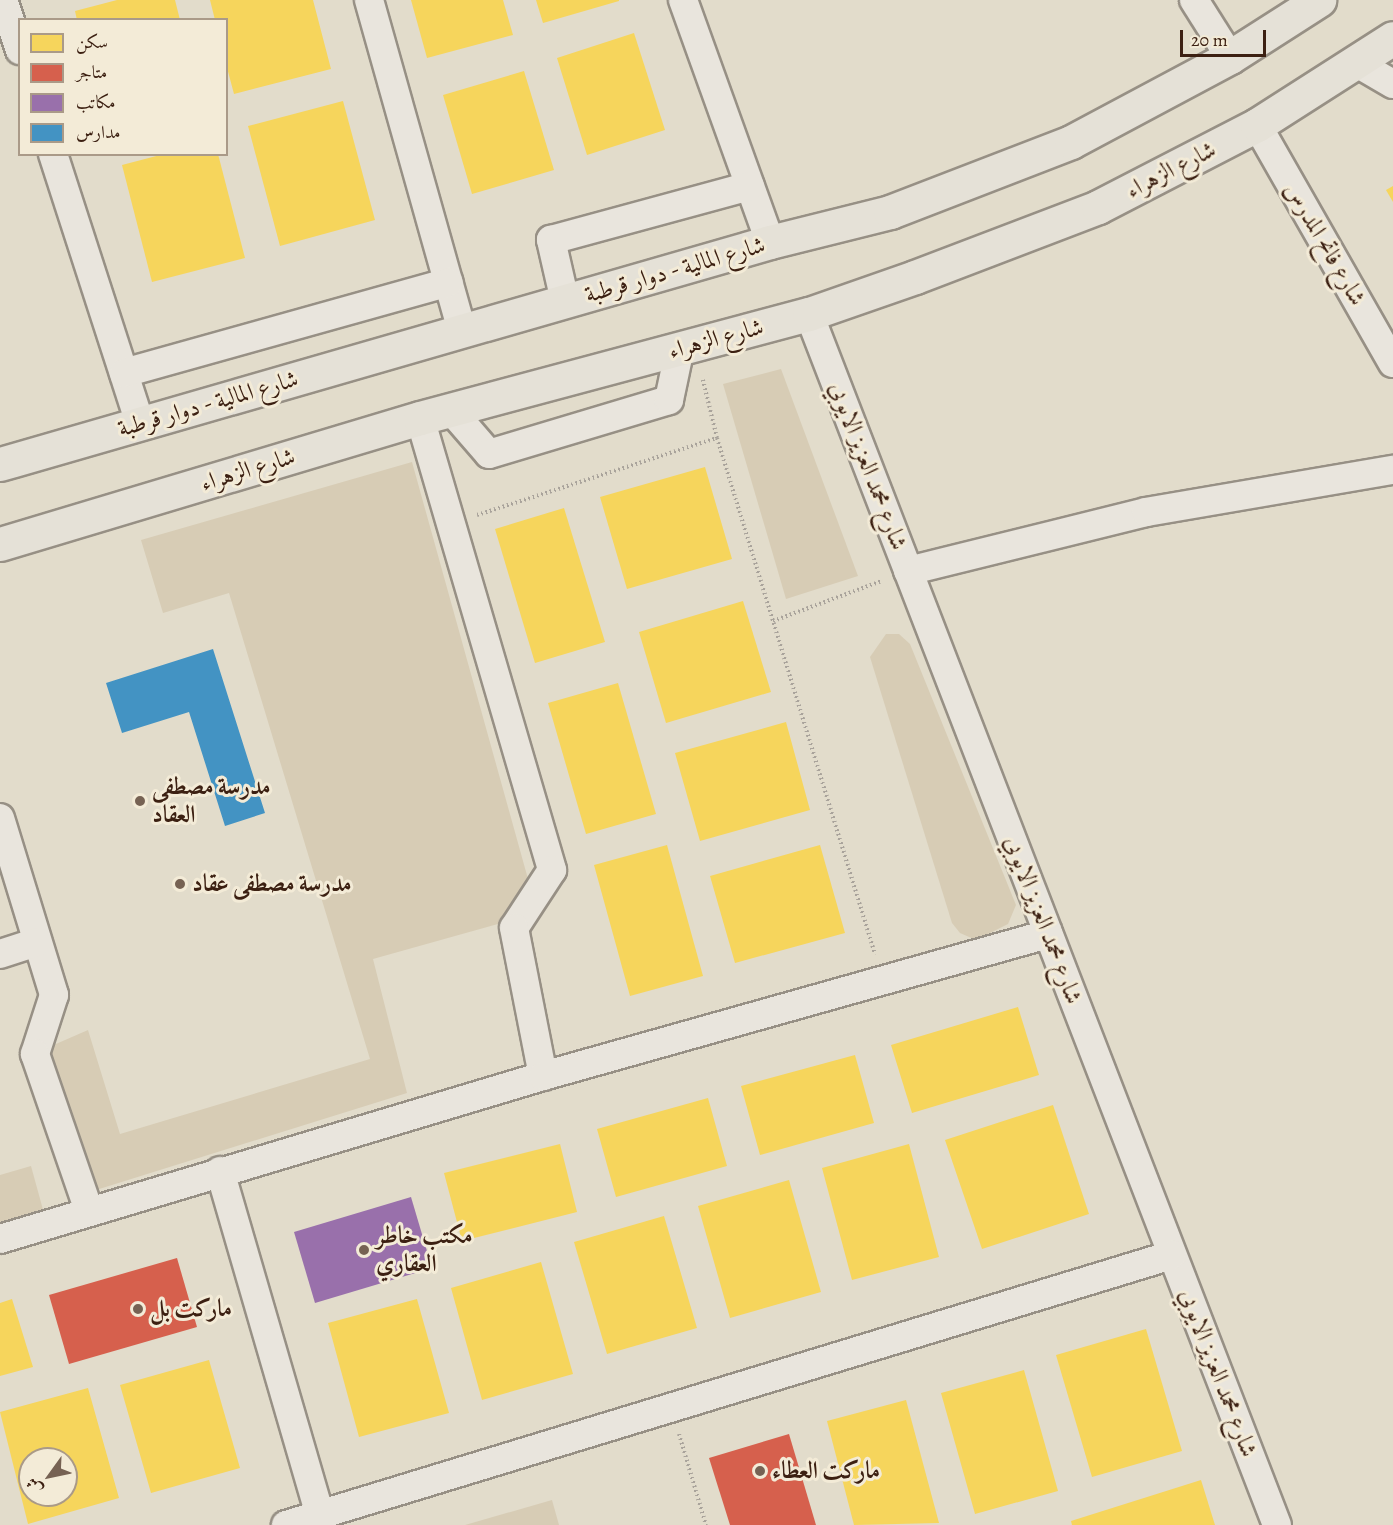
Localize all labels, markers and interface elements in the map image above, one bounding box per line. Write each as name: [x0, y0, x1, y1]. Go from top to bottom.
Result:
legend: [18, 18, 228, 156]
scale bar: [1183, 18, 1268, 56]
text: 20 m: [1191, 28, 1228, 52]
text: سكن: [76, 30, 108, 54]
text: متاجر: [76, 60, 107, 84]
text: مكاتب: [76, 90, 116, 114]
text: مدارس: [76, 120, 120, 144]
street label: شارع الزهراء: [1121, 135, 1221, 205]
street label: شارع فاتح المدرس: [1278, 177, 1372, 311]
street label: شارع المالية - دوار قرطبة: [581, 230, 769, 310]
street label: شارع الزهراء: [665, 313, 767, 365]
street label: شارع المالية - دوار قرطبة: [114, 364, 302, 444]
street label: شارع محمد العزيز الايوبي: [823, 378, 913, 554]
street label: شارع الزهراء: [197, 442, 299, 498]
place label: مدرسة مصطفى العقاد: [152, 773, 271, 829]
marker: مدرسة مصطفى العقاد: [133, 794, 147, 808]
street label: شارع محمد العزيز الايوبي: [998, 832, 1088, 1008]
place label: مدرسة مصطفى عقاد: [192, 870, 352, 898]
marker: مدرسة مصطفى عقاد: [173, 877, 187, 891]
place label: مكتب خاطر العقاري: [376, 1222, 473, 1278]
marker: مكتب خاطر العقاري: [357, 1243, 371, 1257]
street label: شارع محمد العزيز الايوبي: [1173, 1285, 1263, 1461]
place label: ماركت بل: [150, 1295, 232, 1323]
marker: ماركت بل: [131, 1302, 145, 1316]
north arrow: [18, 1447, 78, 1507]
place label: ماركت العطاء: [772, 1457, 880, 1485]
marker: ماركت العطاء: [753, 1464, 767, 1478]
text: ش: [21, 1473, 48, 1498]

